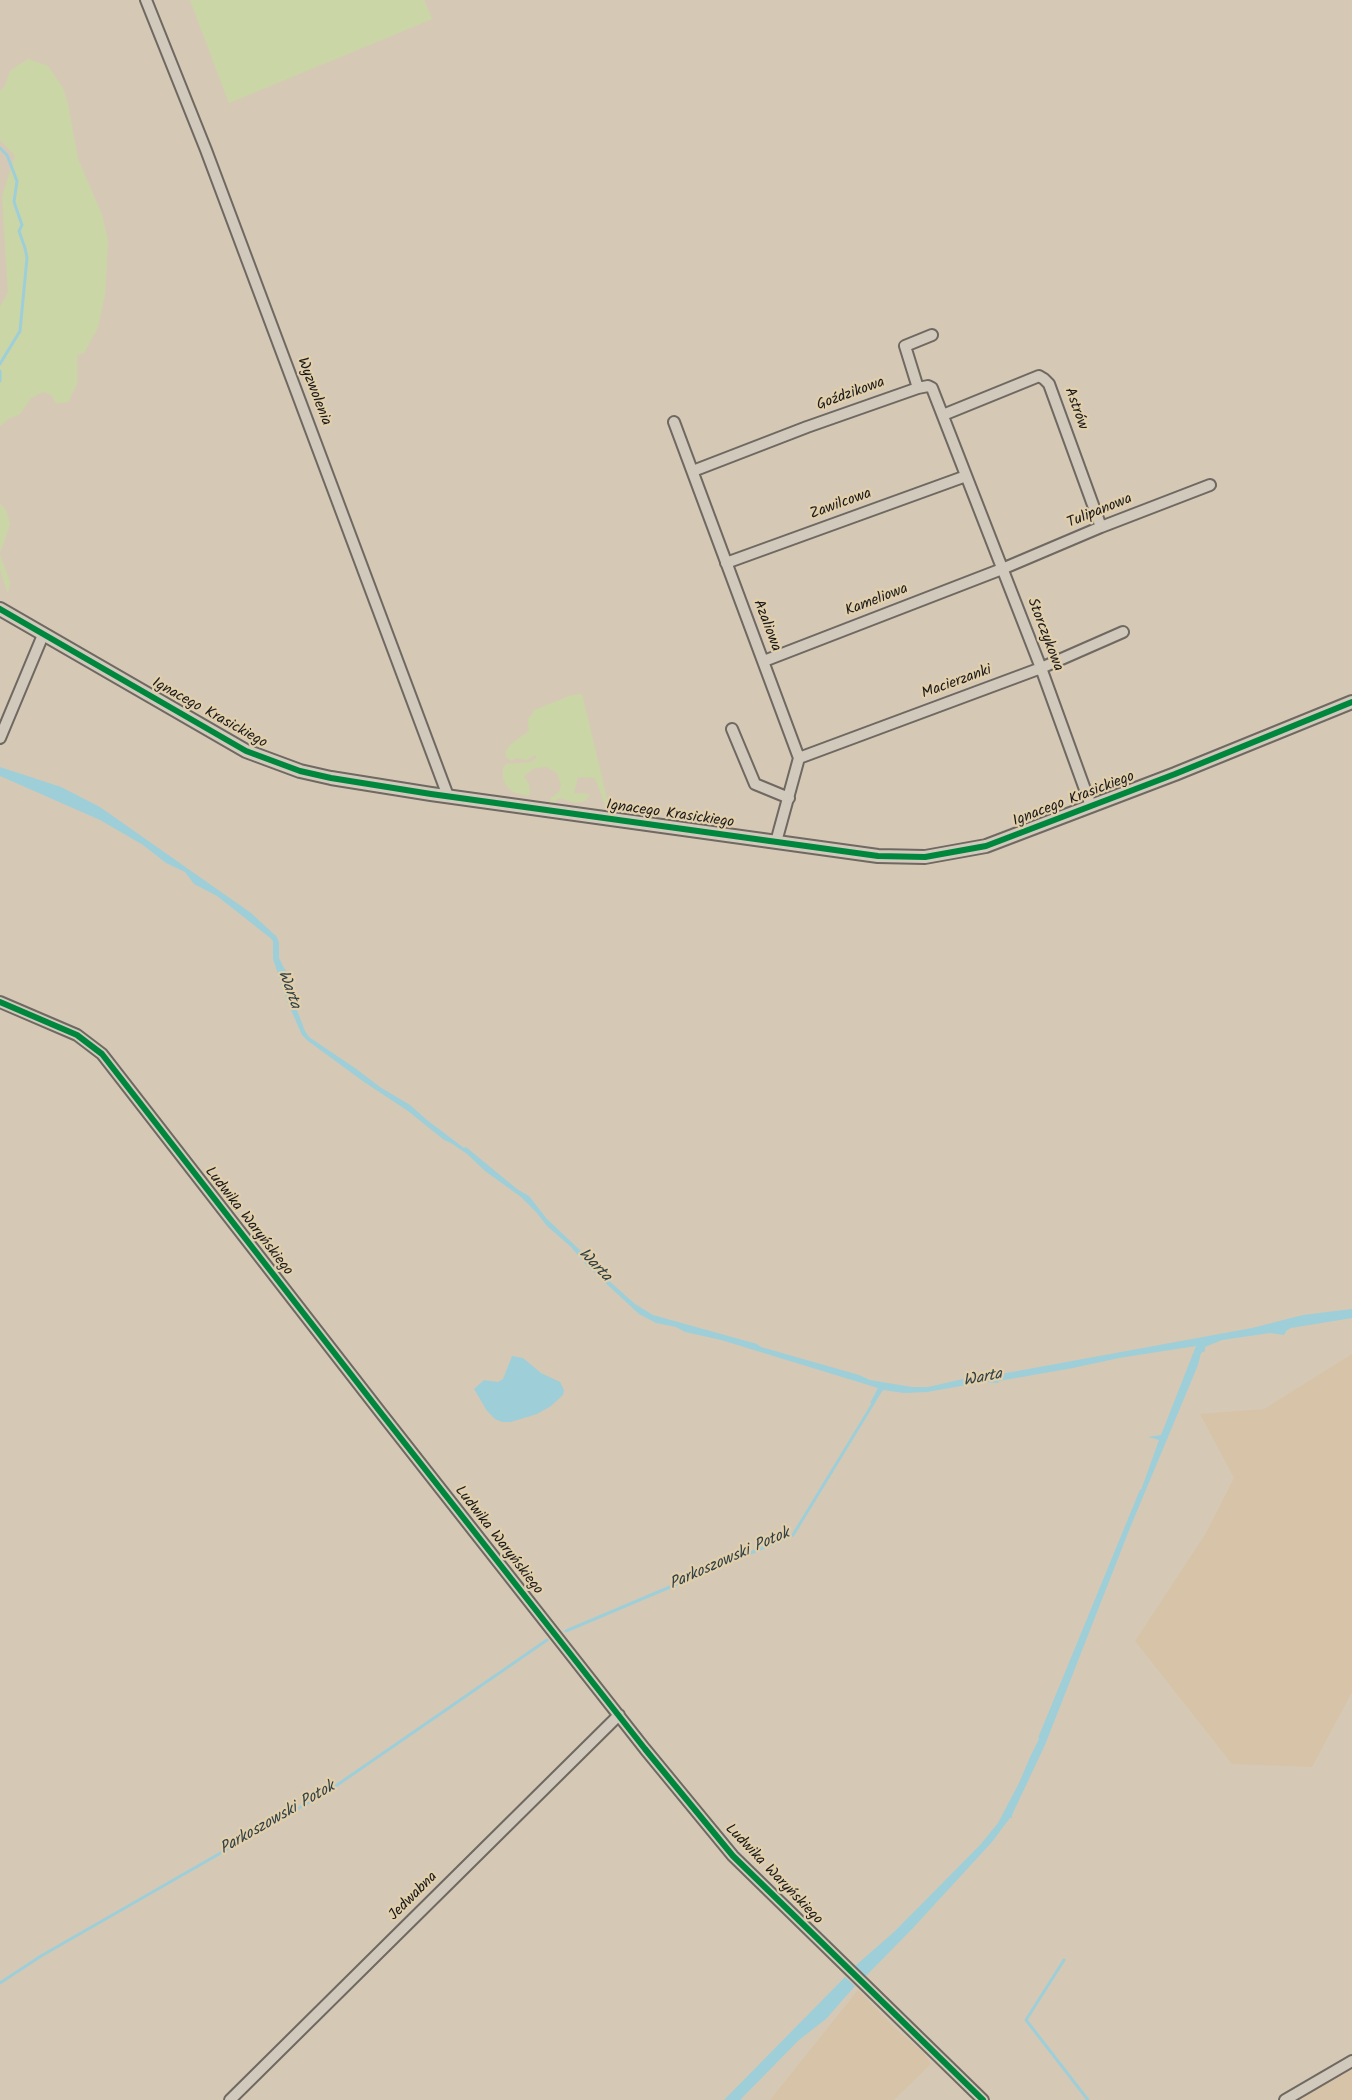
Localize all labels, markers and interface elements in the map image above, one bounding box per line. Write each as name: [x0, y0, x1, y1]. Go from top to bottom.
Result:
street label: Wyzwolenia: [292, 356, 334, 428]
street label: Goździkowa: [815, 374, 887, 416]
street label: Astrów: [1059, 386, 1091, 432]
street label: Zawilcowa: [808, 486, 874, 524]
street label: Tulipanowa: [1065, 491, 1135, 533]
street label: Kameliowa: [843, 581, 911, 621]
street label: Storczykowa: [1022, 596, 1066, 674]
street label: Azaliowa: [748, 598, 784, 654]
street label: Macierzanki: [920, 662, 994, 704]
street label: Ignacego Krasickiego: [148, 675, 270, 753]
street label: Ignacego Krasickiego: [1011, 768, 1137, 832]
street label: Ignacego Krasickiego: [605, 797, 735, 833]
water label: Warta: [272, 968, 304, 1012]
street label: Ludwika Waryńskiego: [200, 1164, 296, 1280]
water label: Warta: [574, 1245, 614, 1287]
water label: Warta: [962, 1366, 1004, 1392]
street label: Ludwika Waryńskiego: [450, 1483, 546, 1599]
water label: Parkoszowski Potok: [667, 1525, 793, 1595]
water label: Parkoszowski Potok: [217, 1778, 339, 1860]
street label: Ludwika Waryńskiego: [720, 1821, 826, 1929]
street label: Jedwabna: [386, 1869, 442, 1925]

